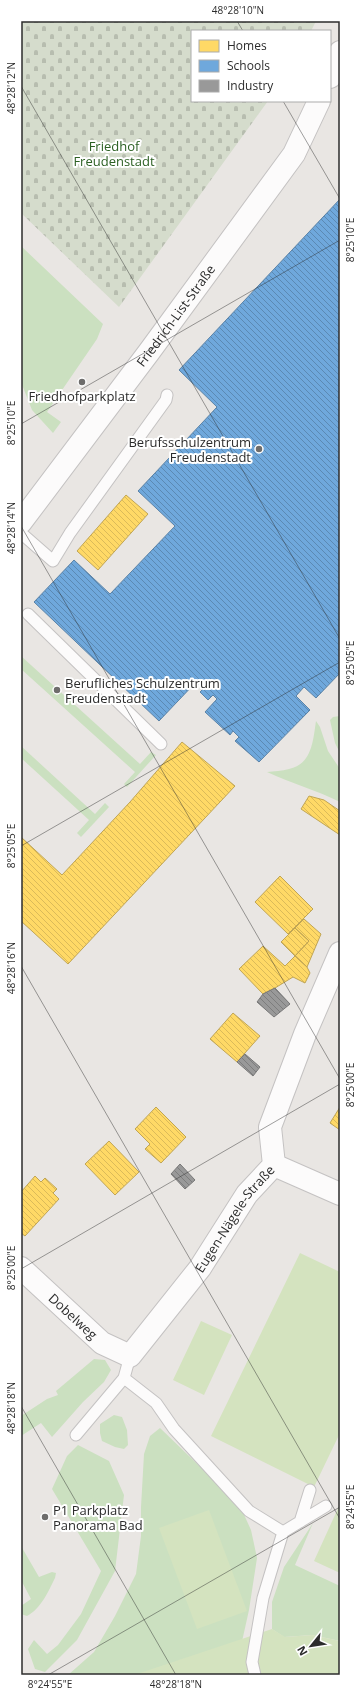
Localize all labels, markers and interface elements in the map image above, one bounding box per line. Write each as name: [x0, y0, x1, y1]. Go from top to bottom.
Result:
text: 48°28'10"N: [212, 3, 264, 17]
legend: [191, 30, 331, 102]
text: Homes: [227, 37, 267, 54]
text: Schools: [227, 57, 270, 74]
text: 48°28'12"N: [4, 62, 18, 114]
text: Industry: [227, 77, 274, 94]
park label: Friedhof Freudenstadt: [73, 137, 155, 170]
text: 8°25'10"E: [343, 218, 357, 262]
street label: Friedrich-List-Straße: [132, 261, 219, 370]
marker: Friedhofparkplatz: [77, 377, 87, 387]
place label: Friedhofparkplatz: [28, 387, 136, 405]
text: 8°25'10"E: [4, 401, 18, 445]
place label: Berufsschulzentrum Freudenstadt: [128, 433, 251, 466]
marker: Berufsschulzentrum Freudenstadt: [254, 444, 264, 454]
text: 48°28'14"N: [4, 502, 18, 554]
text: 8°25'05"E: [343, 641, 357, 685]
place label: Berufliches Schulzentrum Freudenstadt: [65, 674, 220, 707]
marker: Berufliches Schulzentrum Freudenstadt: [52, 685, 62, 695]
text: 8°25'05"E: [4, 824, 18, 868]
text: 48°28'16"N: [4, 942, 18, 994]
text: 8°25'00"E: [343, 1063, 357, 1107]
street label: Eugen-Nägele-Straße: [190, 1161, 278, 1276]
text: 8°25'00"E: [4, 1246, 18, 1290]
street label: Dobelweg: [45, 1289, 101, 1343]
text: 48°28'18"N: [4, 1382, 18, 1434]
text: 8°24'55"E: [343, 1485, 357, 1529]
place label: P1 Parkplatz Panorama Bad: [53, 1501, 143, 1534]
marker: P1 Parkplatz Panorama Bad: [40, 1512, 50, 1522]
north arrow: [291, 1626, 331, 1666]
text: N: [293, 1644, 311, 1659]
text: 8°24'55"E: [28, 1677, 72, 1691]
text: 48°28'18"N: [150, 1677, 202, 1691]

